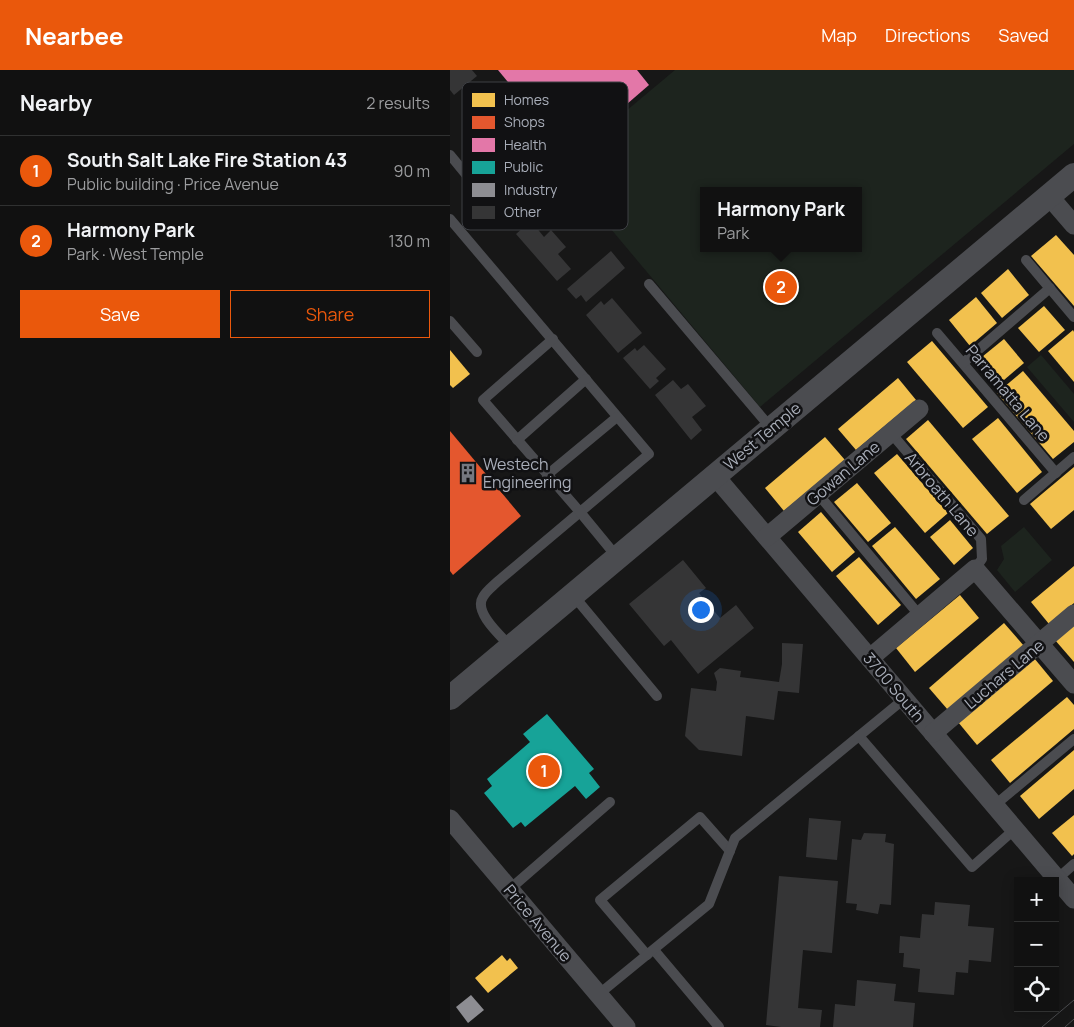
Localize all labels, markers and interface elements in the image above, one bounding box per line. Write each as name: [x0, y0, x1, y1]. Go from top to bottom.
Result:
text: Nearbee: [25, 19, 124, 52]
text: Map: [821, 23, 857, 47]
text: Directions: [885, 23, 970, 47]
text: Saved: [998, 23, 1049, 47]
legend: [462, 82, 628, 230]
text: Nearby: [20, 89, 92, 117]
text: Homes: [504, 90, 549, 109]
text: 2 results: [366, 92, 430, 114]
text: Shops: [504, 112, 545, 131]
text: Health: [504, 135, 547, 154]
text: South Salt Lake Fire Station 43: [67, 147, 347, 173]
text: Public: [504, 157, 544, 176]
text: 1: [32, 160, 40, 182]
text: 90 m: [394, 160, 430, 182]
text: Public building · Price Avenue: [67, 173, 279, 195]
text: Industry: [504, 180, 558, 199]
popup: [700, 187, 862, 252]
text: Harmony Park: [717, 196, 845, 222]
text: Other: [504, 202, 541, 221]
text: Harmony Park: [67, 217, 194, 243]
text: Park: [717, 222, 749, 244]
text: 2: [31, 230, 41, 252]
text: 130 m: [388, 230, 430, 252]
text: Park · West Temple: [67, 243, 204, 265]
pin: 2: [765, 268, 797, 306]
button: Save: [20, 290, 220, 338]
button: Share: [230, 290, 430, 338]
street label: Parramatta Lane: [961, 340, 1055, 446]
street label: West Temple: [719, 397, 805, 475]
street label: Gowan Lane: [802, 436, 884, 510]
street label: Arbroath Lane: [900, 447, 984, 541]
place label: Westech Engineering: [483, 453, 571, 493]
building icon: Westech Engineering: [457, 462, 479, 484]
your location: [688, 597, 714, 623]
street label: Luchars Lane: [959, 634, 1049, 714]
street label: 3700 South: [858, 648, 930, 726]
pin: 1: [528, 752, 560, 790]
map controls: [1014, 877, 1059, 1012]
button: +: [1014, 877, 1059, 922]
street label: Price Avenue: [499, 879, 577, 967]
button: −: [1014, 922, 1059, 967]
button: locate: [1014, 967, 1059, 1012]

